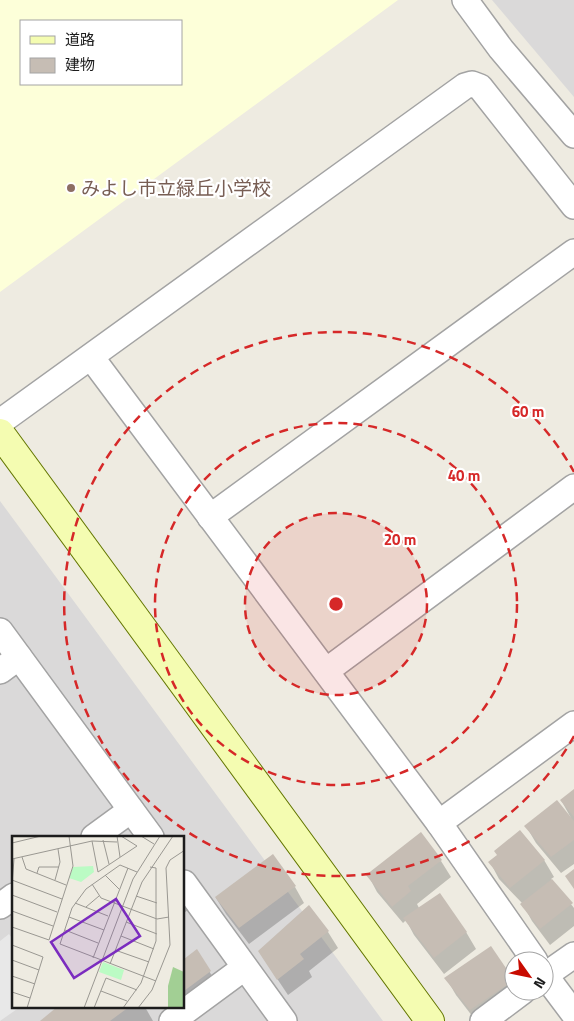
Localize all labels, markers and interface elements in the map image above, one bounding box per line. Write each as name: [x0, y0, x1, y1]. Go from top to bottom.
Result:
legend: [20, 20, 182, 85]
text: 道路: [65, 28, 95, 51]
text: 建物: [65, 53, 95, 76]
place label: みよし市立緑丘小学校: [81, 173, 271, 202]
marker: みよし市立緑丘小学校: [65, 182, 77, 194]
text: 60 m: [512, 400, 544, 423]
text: 40 m: [448, 464, 480, 487]
text: 20 m: [384, 528, 416, 551]
centre of rings: [327, 595, 345, 613]
inset map: [12, 836, 185, 1008]
north arrow: [504, 951, 554, 1001]
text: N: [529, 974, 552, 993]

